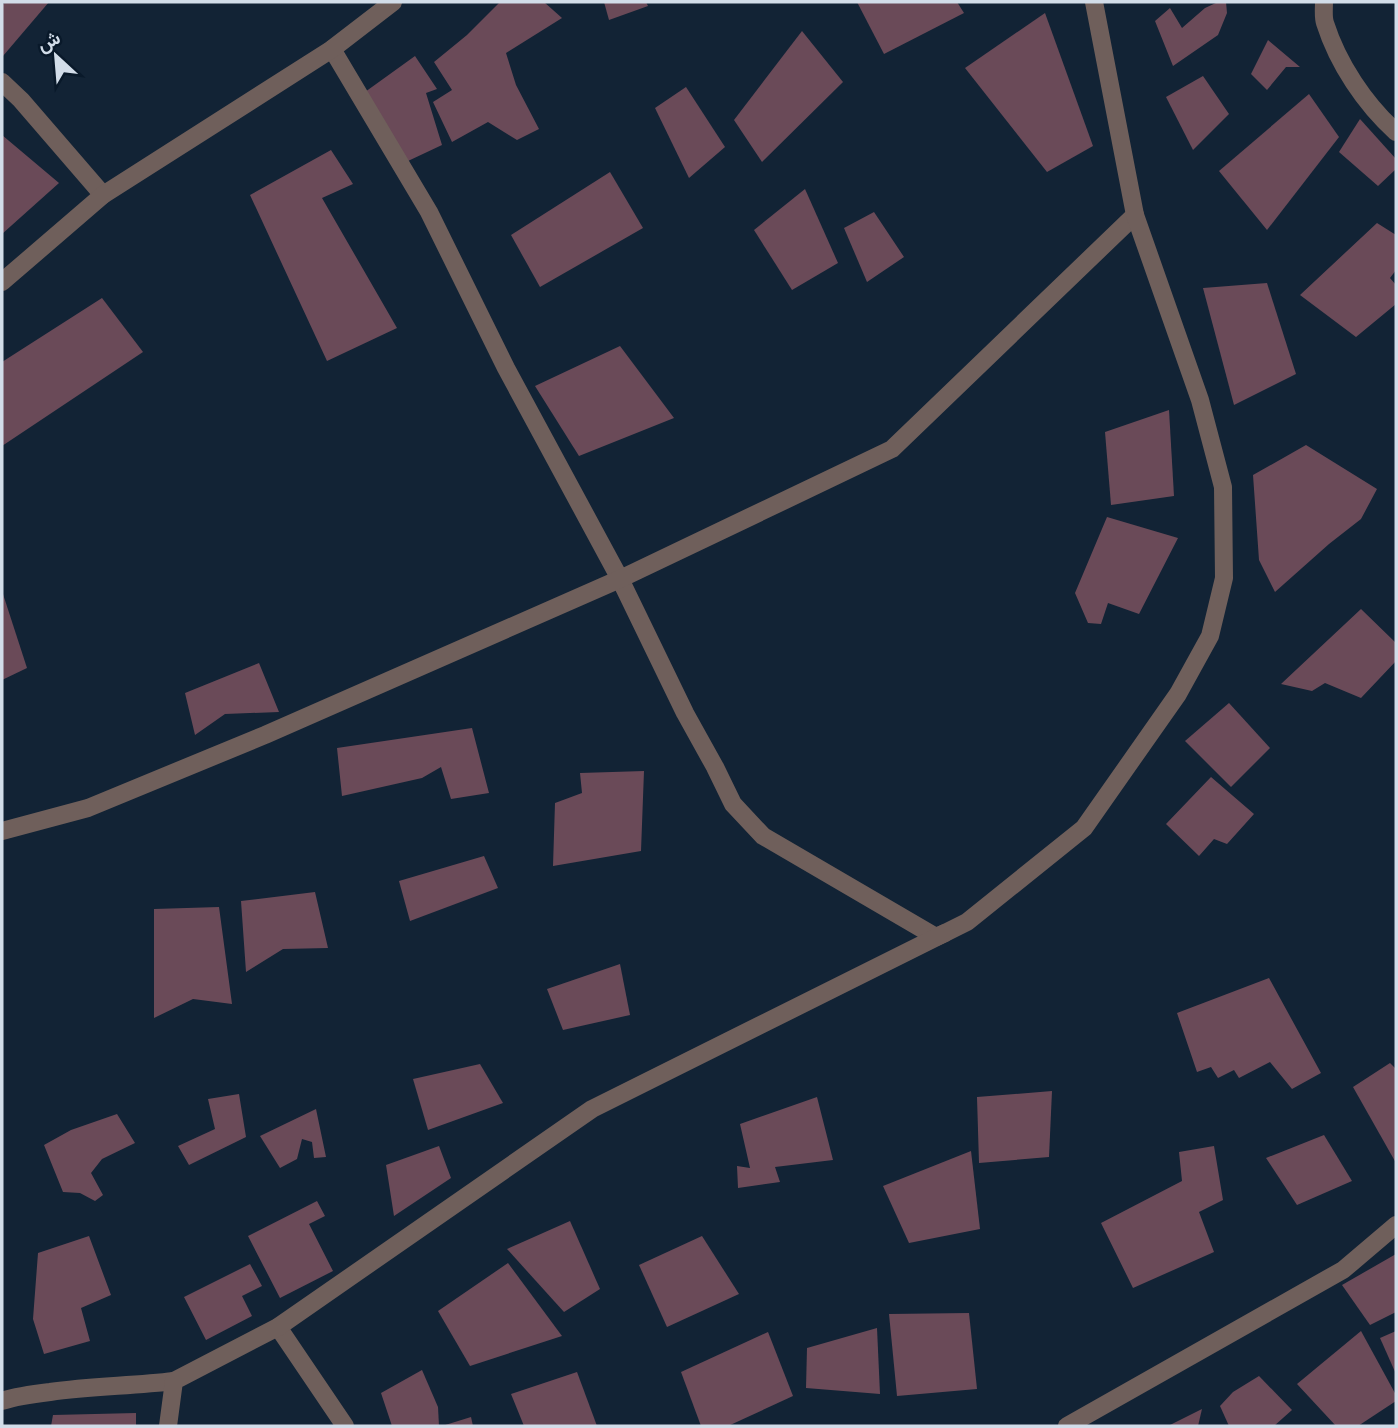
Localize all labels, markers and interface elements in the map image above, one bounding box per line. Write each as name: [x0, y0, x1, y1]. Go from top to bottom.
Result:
north arrow: [21, 21, 91, 91]
text: ش: [35, 28, 64, 57]

